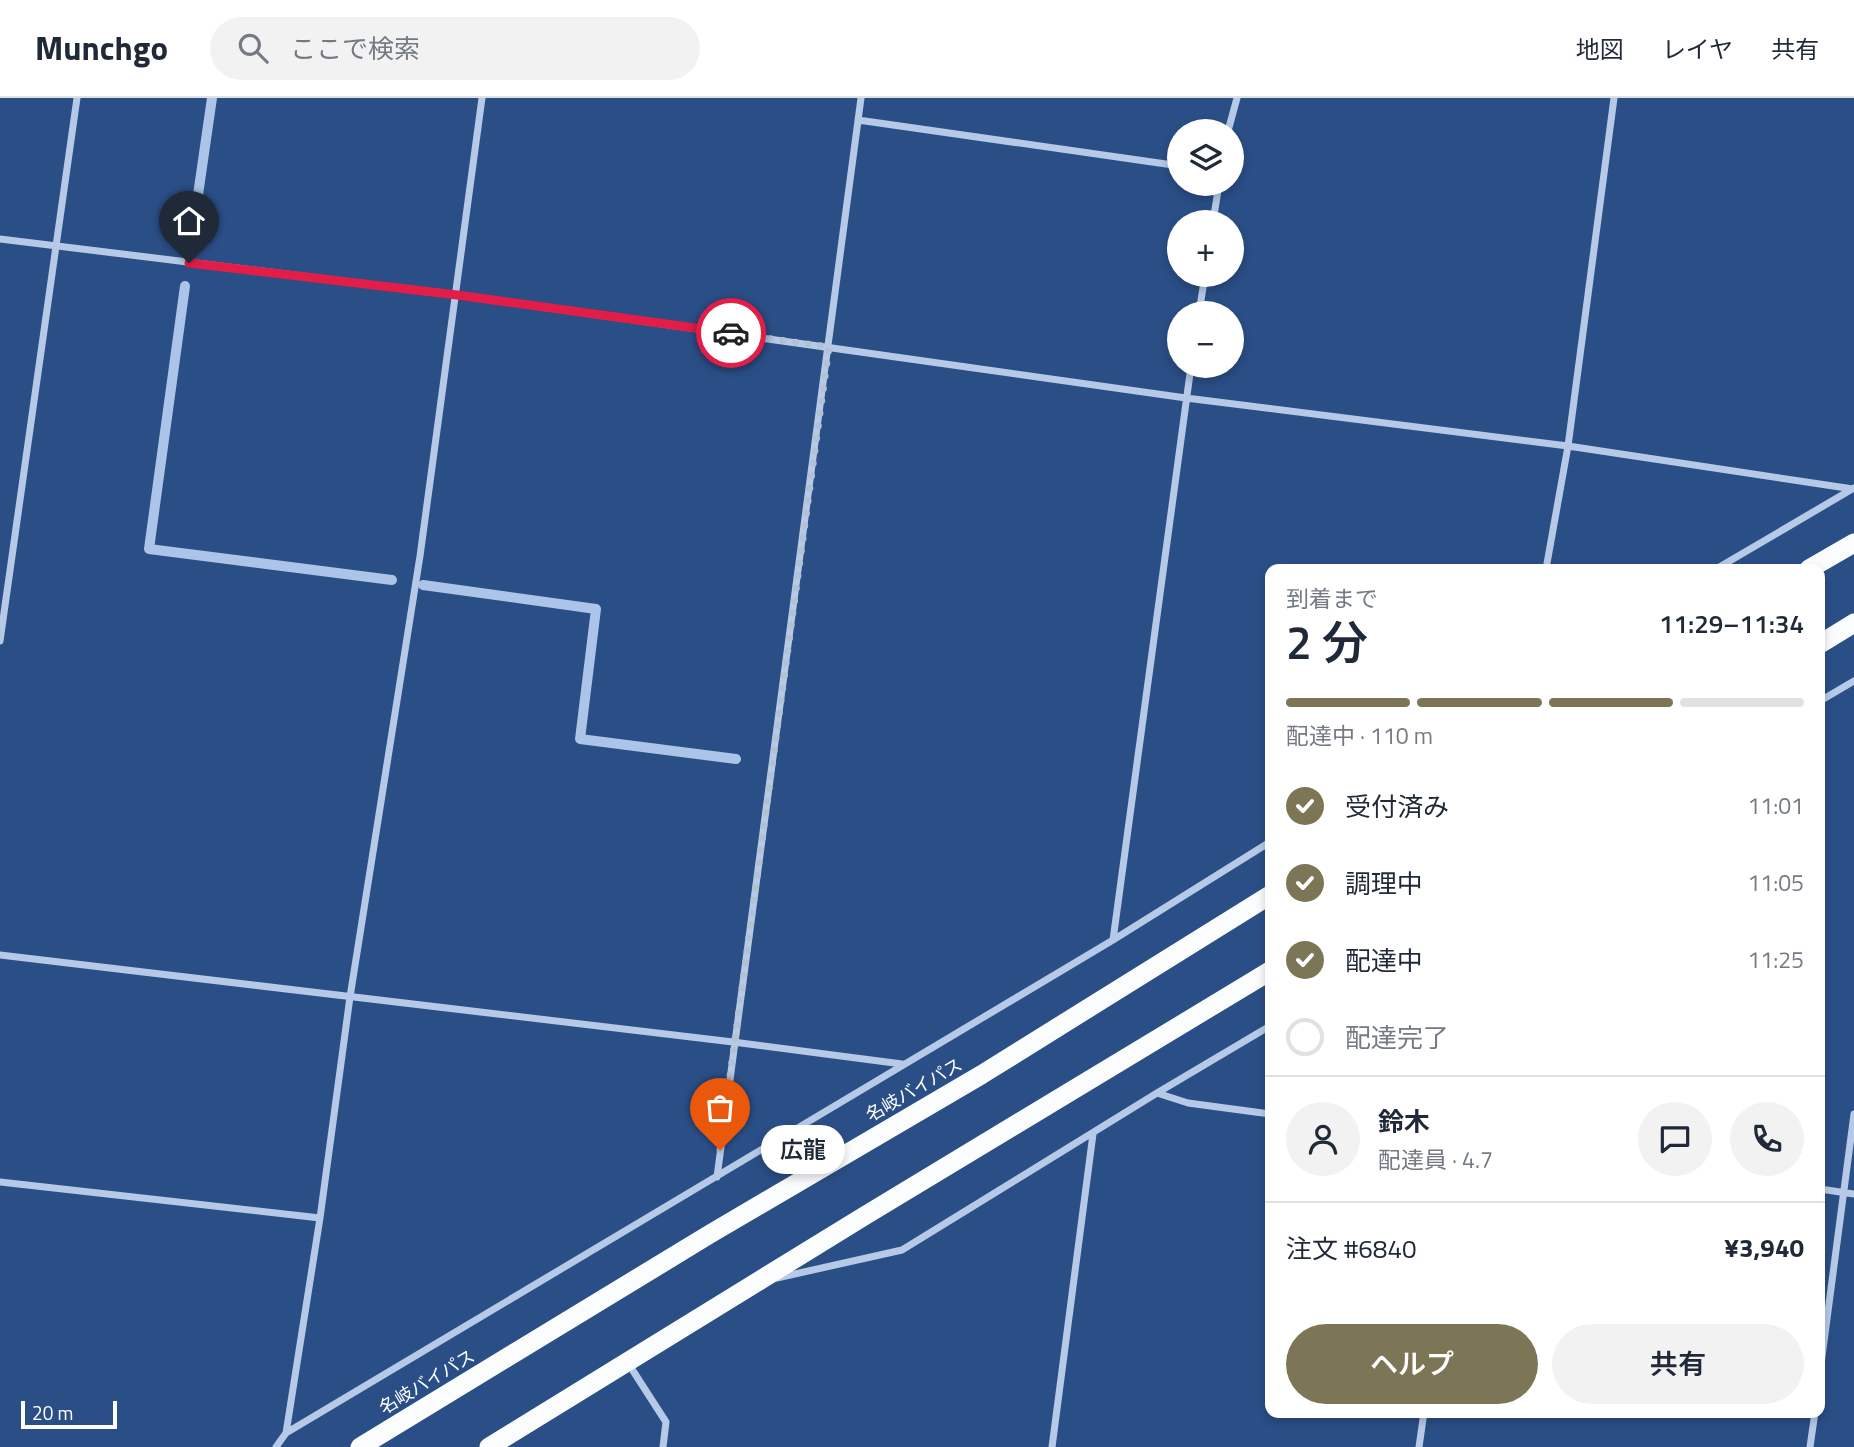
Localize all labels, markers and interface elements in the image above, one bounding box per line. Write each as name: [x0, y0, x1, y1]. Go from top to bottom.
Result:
search box: [210, 17, 700, 80]
text: Munchgo: [35, 23, 168, 73]
icon: search: [234, 29, 272, 67]
text: ここで検索: [290, 29, 420, 68]
text: 地図: [1576, 31, 1624, 67]
text: レイヤ: [1662, 31, 1733, 67]
text: 共有: [1771, 31, 1819, 67]
map controls: [1167, 119, 1244, 378]
button: layers: [1167, 119, 1244, 196]
pin: [159, 191, 219, 263]
icon: home: [170, 202, 208, 240]
button: +: [1167, 210, 1244, 287]
courier: [696, 298, 766, 368]
button: −: [1167, 301, 1244, 378]
icon: car: [712, 314, 750, 352]
text: 到着まで: [1286, 581, 1378, 616]
text: 11:29–11:34: [1659, 604, 1804, 643]
text: 2 分: [1286, 607, 1368, 677]
text: 配達中 · 110 m: [1286, 718, 1433, 753]
icon: check: [1286, 787, 1324, 825]
text: 受付済み: [1345, 787, 1449, 826]
text: 11:01: [1747, 788, 1804, 823]
icon: check: [1286, 864, 1324, 902]
text: 調理中: [1345, 864, 1423, 903]
text: 11:05: [1747, 865, 1804, 900]
icon: check: [1286, 941, 1324, 979]
text: 配達中: [1345, 941, 1423, 980]
text: 11:25: [1747, 942, 1804, 977]
text: 配達完了: [1345, 1018, 1449, 1057]
street label: 名岐バイパス: [860, 1051, 967, 1128]
pin: [690, 1078, 750, 1150]
icon: bag: [701, 1089, 739, 1127]
button: person: [1286, 1102, 1360, 1176]
text: 鈴木: [1378, 1102, 1430, 1141]
button: chat: [1638, 1102, 1712, 1176]
button: phone: [1730, 1102, 1804, 1176]
callout: 広龍: [762, 1126, 846, 1174]
text: 広龍: [780, 1132, 826, 1167]
text: 配達員 · 4.7: [1378, 1142, 1493, 1177]
text: ¥3,940: [1724, 1228, 1804, 1267]
text: 注文 #6840: [1286, 1229, 1417, 1268]
button: ヘルプ: [1286, 1324, 1538, 1404]
button: 共有: [1552, 1324, 1804, 1404]
street label: 名岐バイパス: [374, 1342, 480, 1421]
scale bar: [21, 1398, 117, 1430]
text: 20 m: [32, 1398, 73, 1427]

